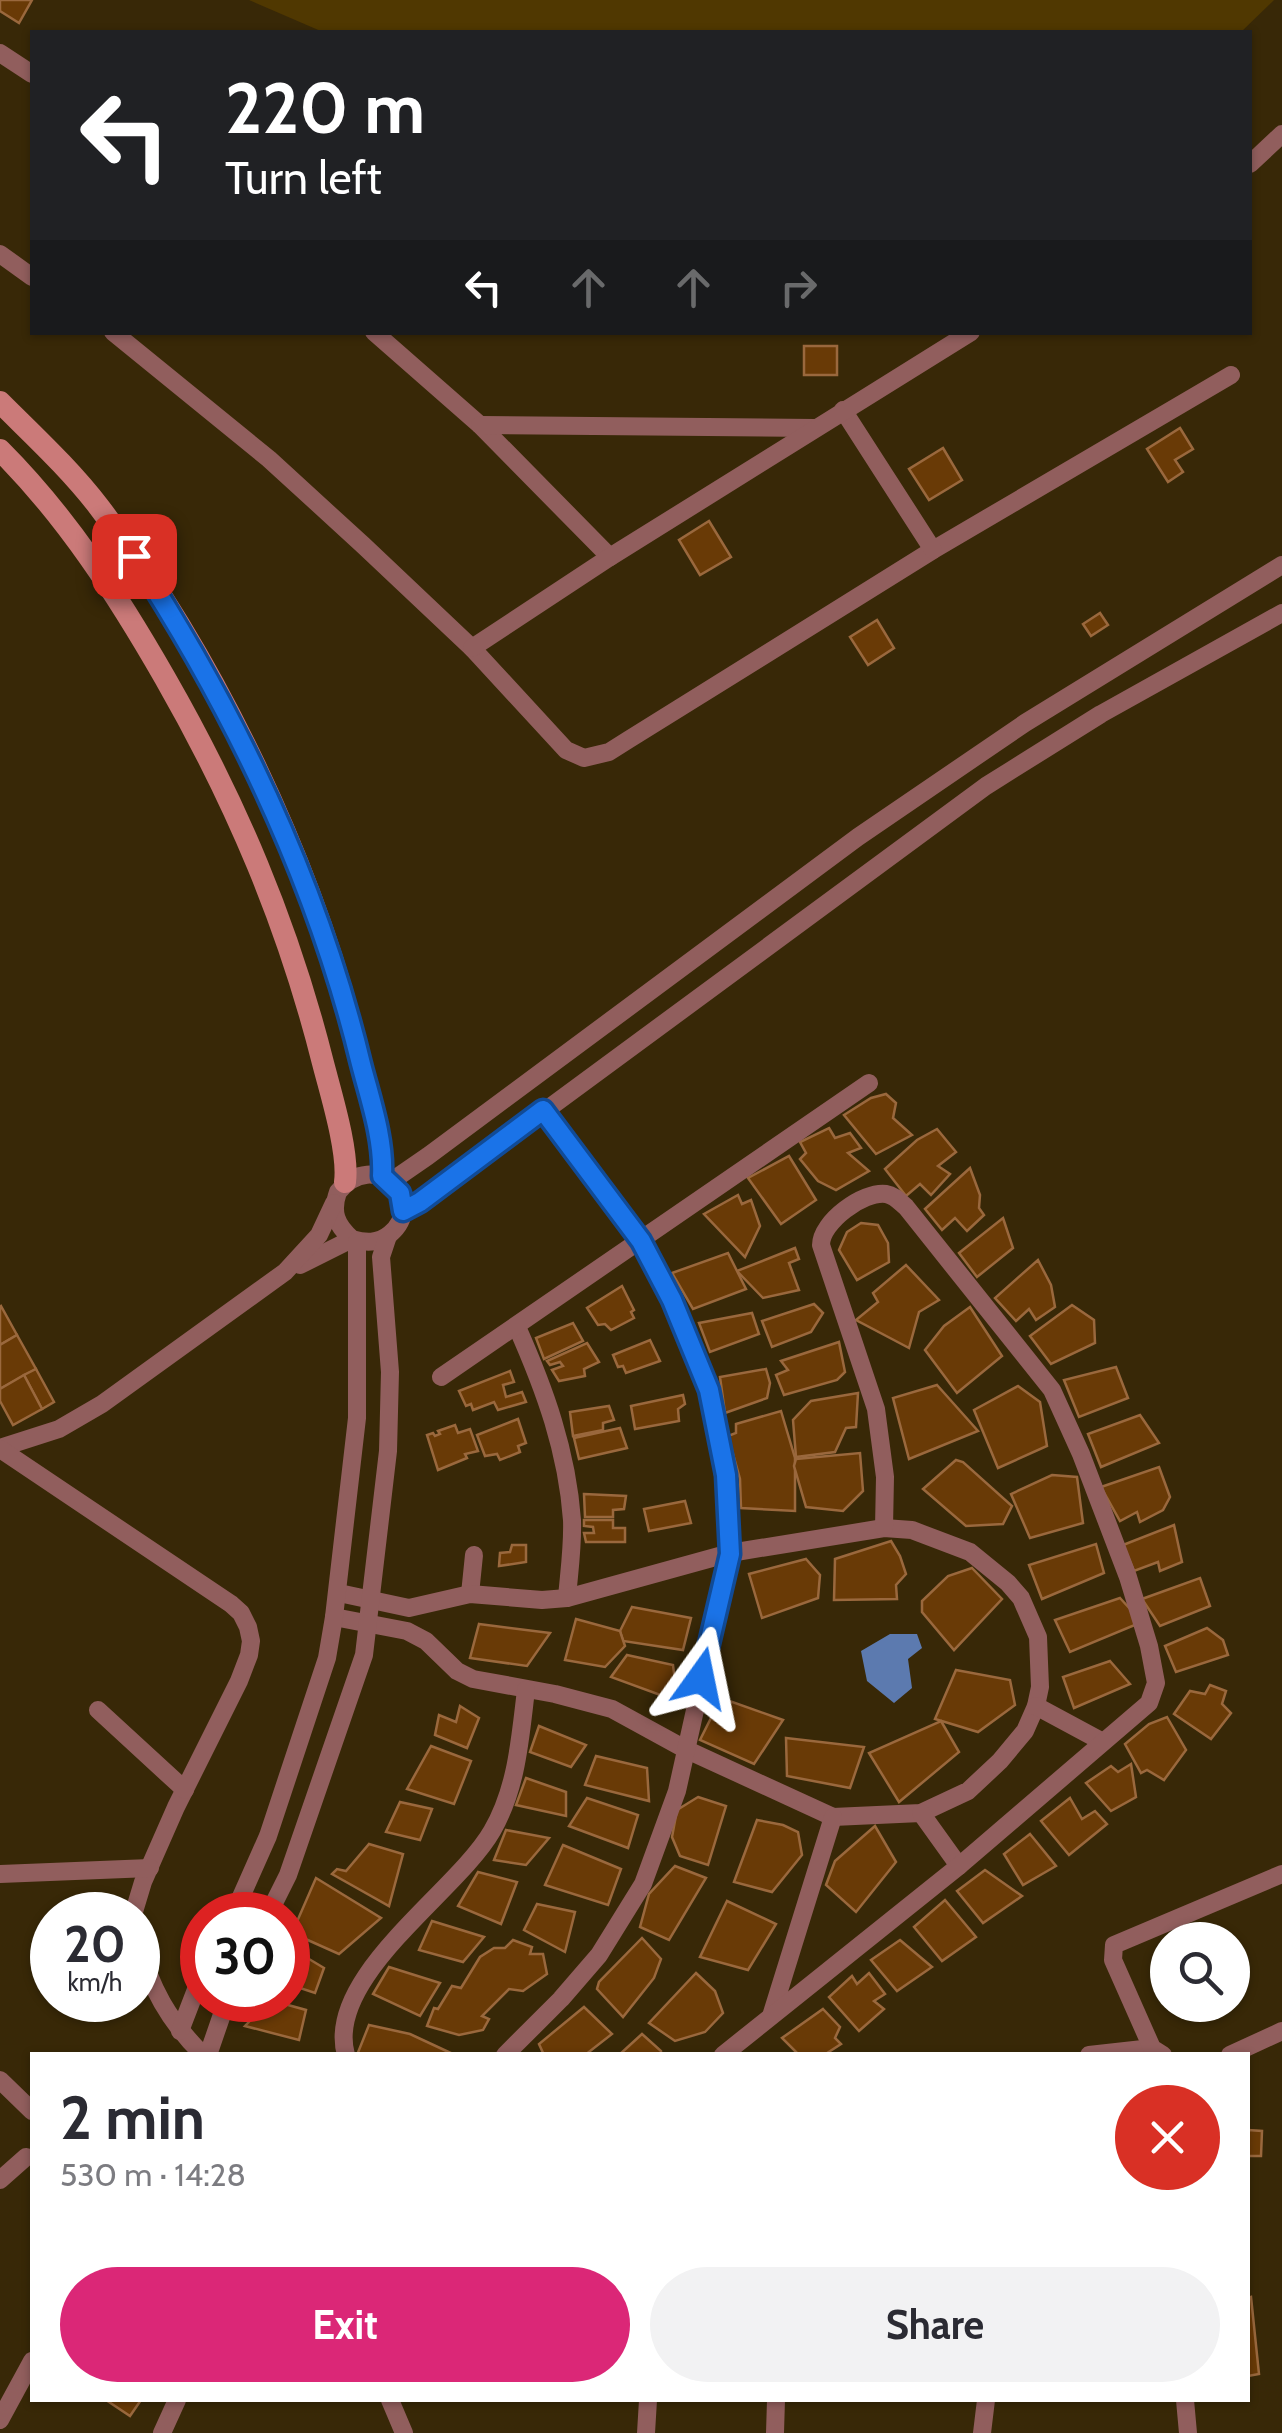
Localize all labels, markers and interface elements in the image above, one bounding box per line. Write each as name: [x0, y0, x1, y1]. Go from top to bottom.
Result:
text: 220 m: [225, 65, 425, 151]
icon: left: [60, 70, 190, 200]
text: Turn left: [225, 151, 382, 205]
icon: left: [456, 260, 511, 315]
icon: ahead: [561, 260, 616, 315]
icon: ahead: [666, 260, 721, 315]
icon: right: [771, 260, 826, 315]
pin: [92, 514, 177, 599]
icon: arrive: [107, 529, 162, 584]
position arrow: [649, 1626, 753, 1730]
speed limit sign: 30: [180, 1892, 310, 2022]
text: 20: [64, 1914, 126, 1975]
map controls: [1150, 1922, 1250, 2022]
button: search: [1150, 1922, 1250, 2022]
text: km/h: [68, 1967, 122, 1997]
text: 2 min: [60, 2081, 205, 2154]
button: close: [1115, 2085, 1220, 2190]
text: 530 m · 14:28: [60, 2155, 246, 2194]
button: Exit: [60, 2267, 630, 2382]
button: Share: [650, 2267, 1220, 2382]

